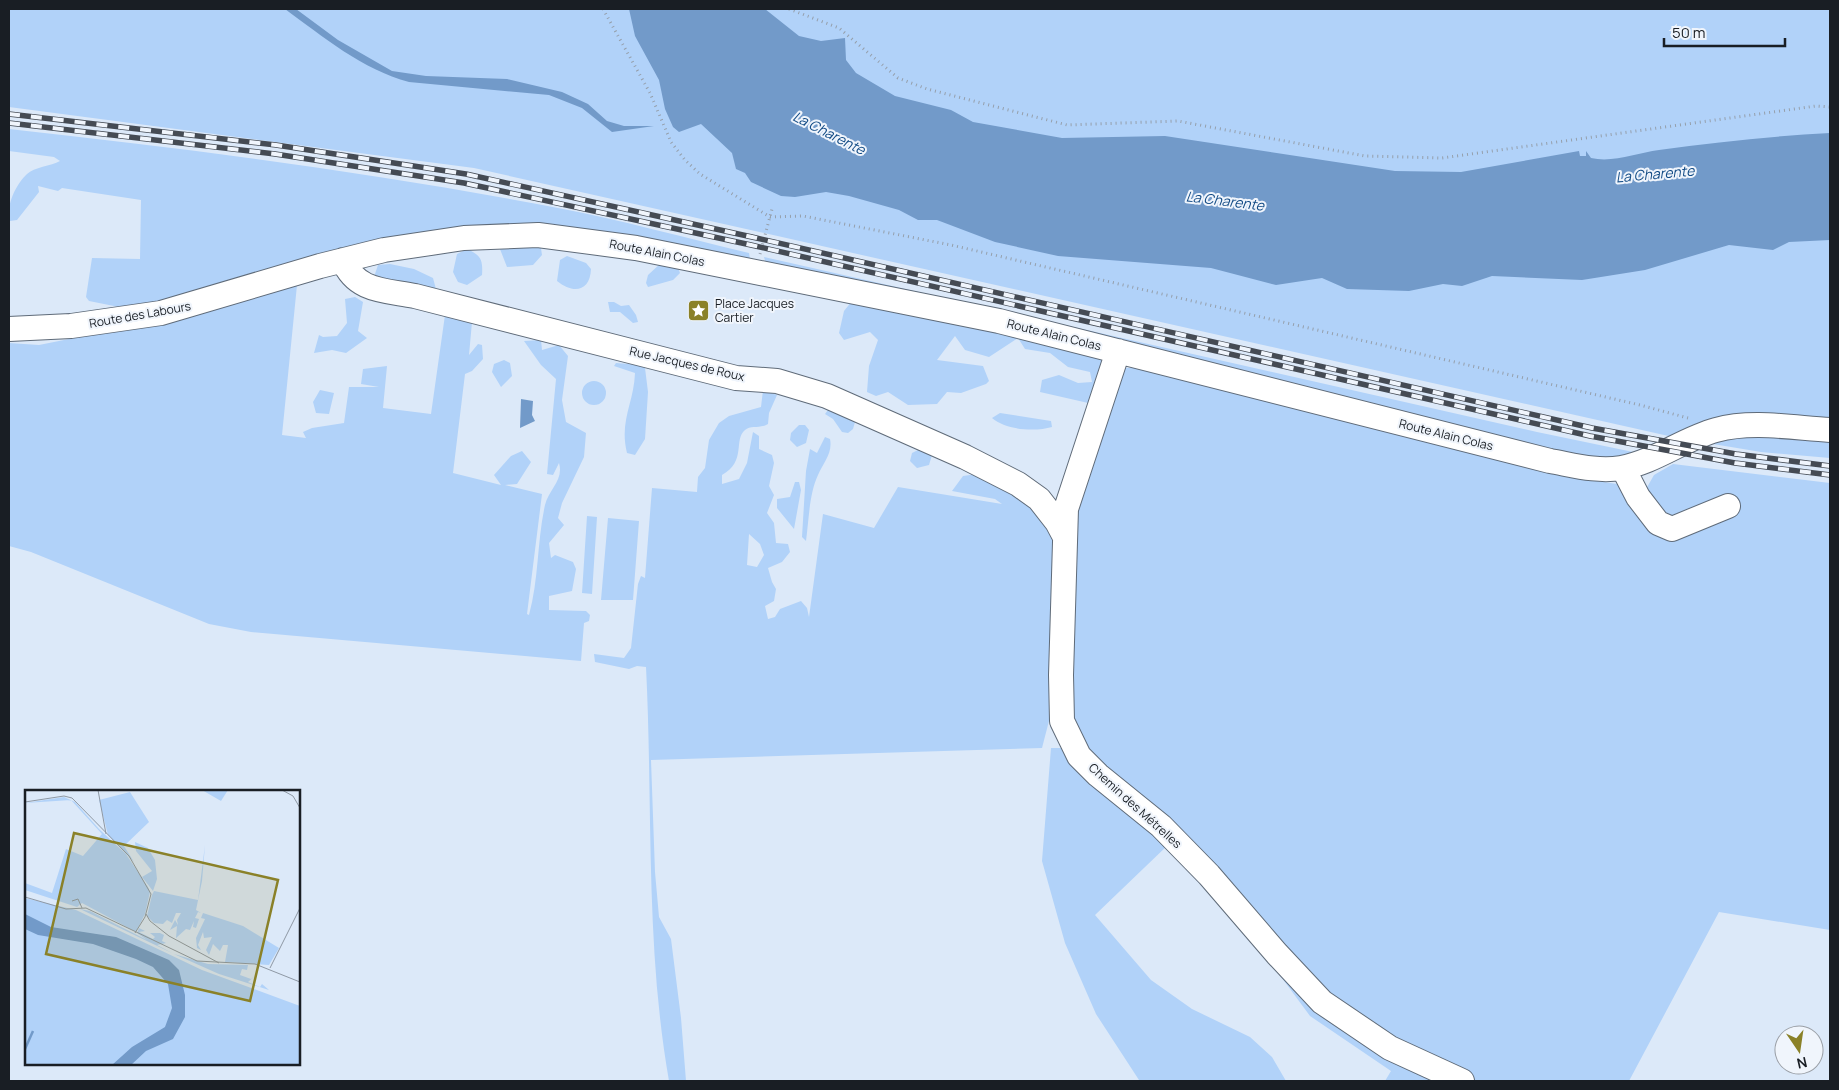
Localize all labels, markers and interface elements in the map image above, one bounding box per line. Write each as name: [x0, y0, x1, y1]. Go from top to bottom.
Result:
scale bar: [1664, 15, 1785, 47]
text: 50 m: [1672, 22, 1706, 43]
water label: La Charente: [790, 106, 869, 159]
water label: La Charente: [1615, 161, 1696, 186]
water label: La Charente: [1185, 186, 1266, 215]
street label: Route Alain Colas: [608, 235, 706, 270]
place label: Place Jacques Cartier: [715, 295, 794, 326]
street label: Route des Labours: [88, 297, 192, 332]
place icon: Place Jacques Cartier: [687, 299, 711, 323]
street label: Route Alain Colas: [1005, 315, 1103, 354]
street label: Rue Jacques de Roux: [628, 342, 747, 385]
street label: Route Alain Colas: [1397, 415, 1495, 454]
street label: Chemin des Métrelles: [1085, 759, 1186, 852]
inset map: [25, 790, 300, 1065]
north arrow: [1774, 1025, 1824, 1075]
text: N: [1795, 1053, 1809, 1074]

